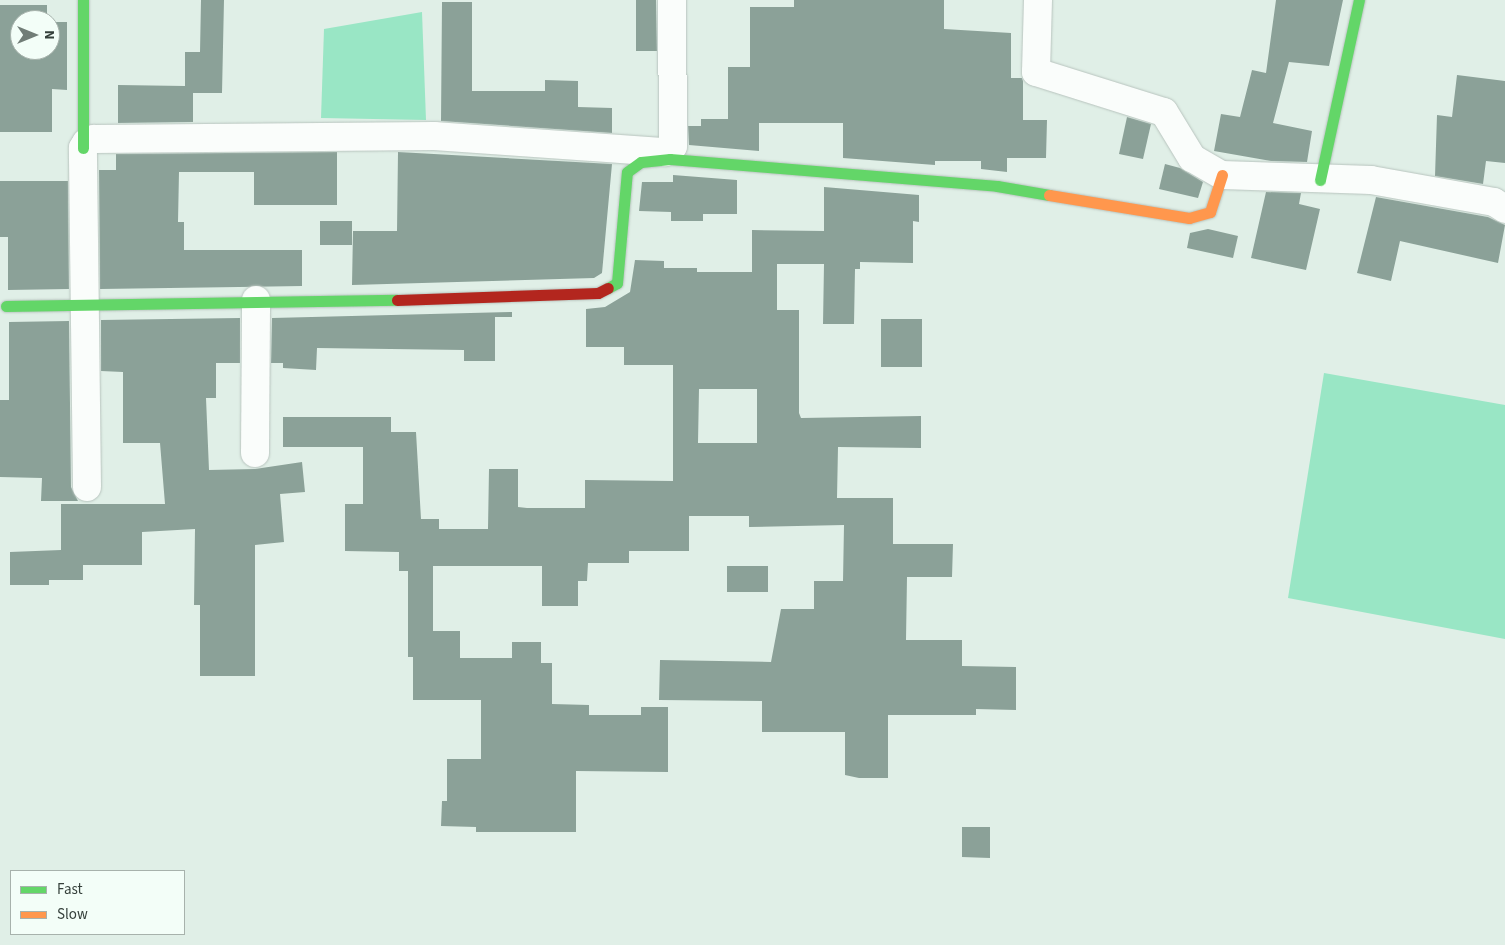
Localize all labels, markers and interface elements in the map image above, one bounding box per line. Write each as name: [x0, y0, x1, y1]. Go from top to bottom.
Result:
north arrow: [10, 10, 60, 60]
text: N: [39, 30, 59, 40]
legend: [10, 870, 185, 935]
text: Fast: [57, 879, 83, 900]
text: Slow: [57, 904, 88, 925]

